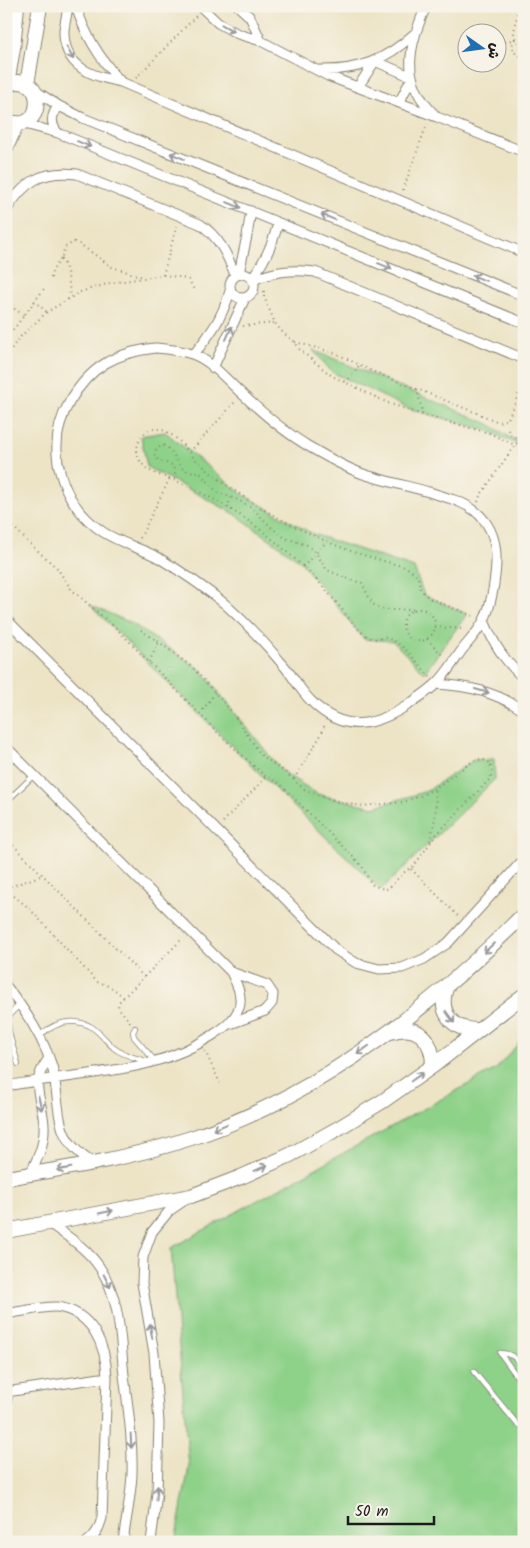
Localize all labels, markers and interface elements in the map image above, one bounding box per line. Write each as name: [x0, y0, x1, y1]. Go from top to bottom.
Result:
north arrow: [458, 22, 508, 72]
one-way arrow: [220, 23, 235, 33]
text: ش: [481, 41, 506, 61]
one-way arrow: [65, 46, 75, 61]
one-way arrow: [76, 139, 91, 149]
one-way arrow: [170, 151, 186, 160]
one-way arrow: [227, 201, 242, 210]
one-way arrow: [321, 212, 336, 221]
one-way arrow: [377, 262, 392, 272]
one-way arrow: [471, 273, 487, 282]
one-way arrow: [224, 326, 234, 341]
one-way arrow: [474, 687, 490, 696]
one-way arrow: [483, 942, 496, 954]
one-way arrow: [445, 1010, 455, 1024]
one-way arrow: [356, 1045, 370, 1055]
one-way arrow: [409, 1072, 423, 1083]
one-way arrow: [36, 1094, 45, 1110]
one-way arrow: [213, 1123, 229, 1132]
one-way arrow: [253, 1162, 268, 1172]
one-way arrow: [56, 1164, 72, 1174]
one-way arrow: [97, 1207, 113, 1217]
one-way arrow: [102, 1274, 112, 1289]
one-way arrow: [145, 1324, 155, 1340]
one-way arrow: [127, 1433, 136, 1449]
one-way arrow: [152, 1486, 161, 1502]
scale bar: [348, 1493, 434, 1525]
text: 50 m: [355, 1500, 389, 1524]

